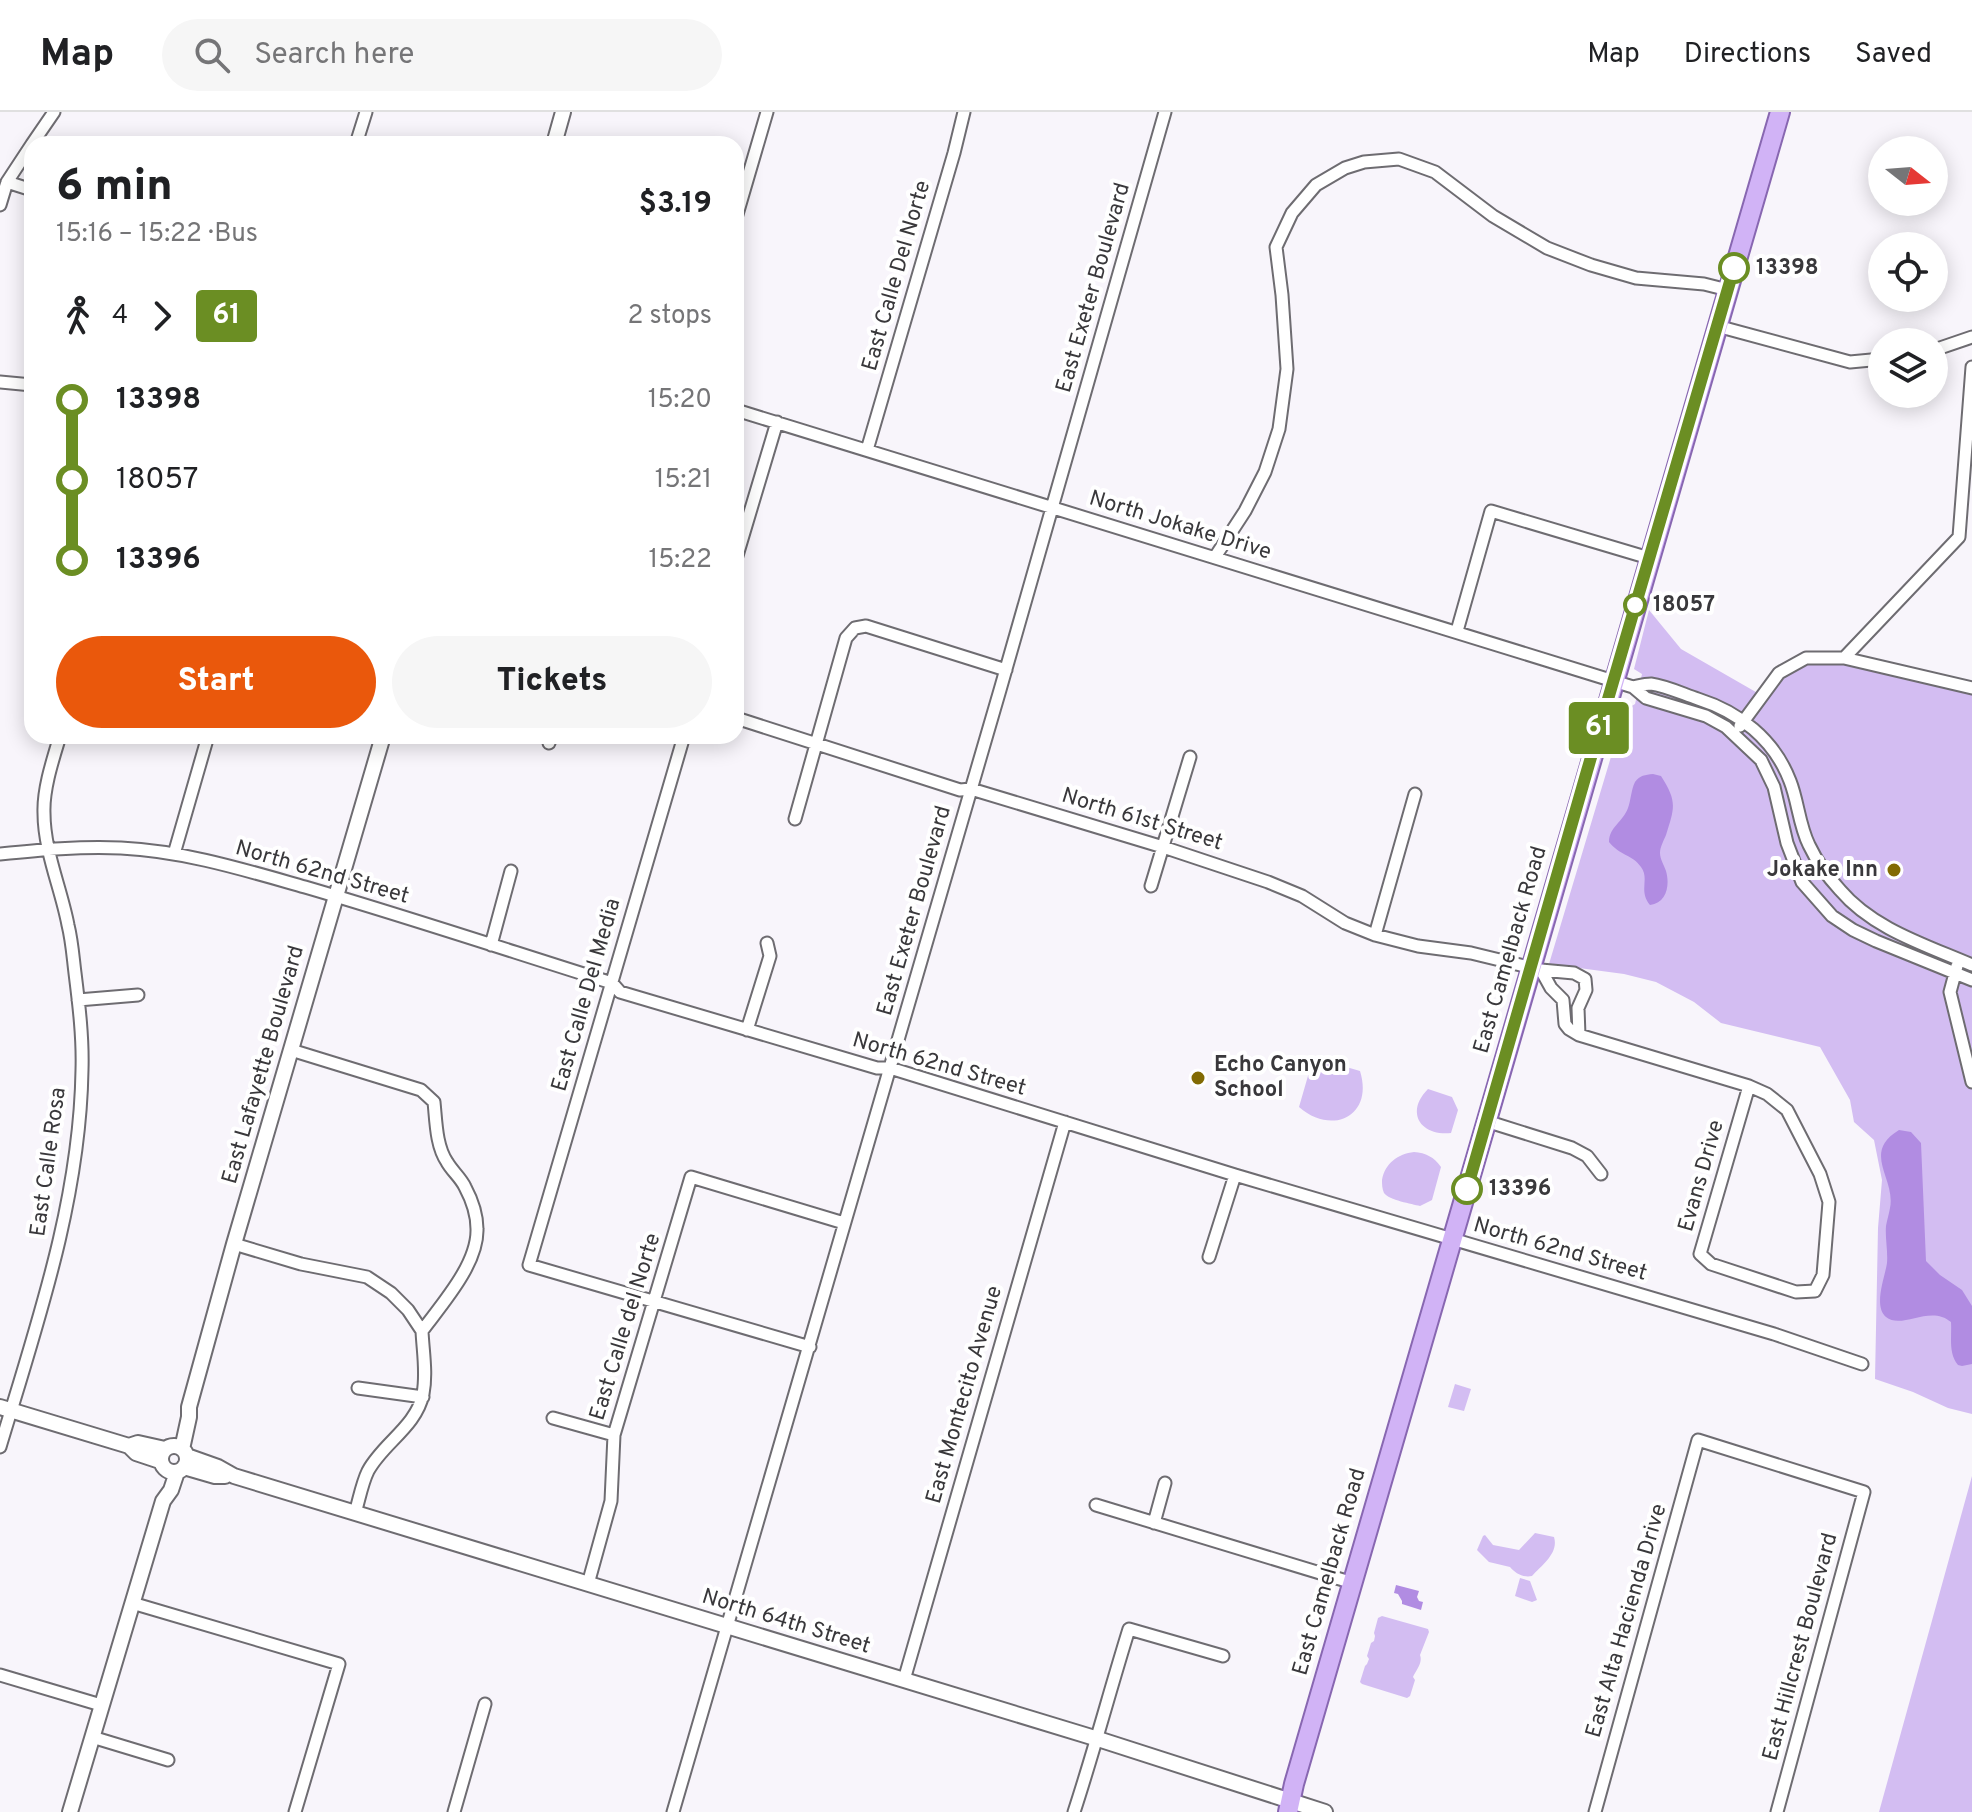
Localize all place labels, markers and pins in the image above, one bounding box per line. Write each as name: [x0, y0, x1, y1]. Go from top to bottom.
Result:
marker: 13398: [1719, 253, 1749, 283]
place label: 13398: [1756, 255, 1819, 282]
place label: 18057: [1653, 592, 1715, 619]
marker: 18057: [1624, 594, 1646, 616]
place label: Jokake Inn: [1767, 857, 1878, 884]
marker: Jokake Inn: [1885, 861, 1903, 879]
place label: Echo Canyon School: [1214, 1052, 1347, 1104]
marker: Echo Canyon School: [1189, 1069, 1207, 1087]
marker: 13396: [1452, 1174, 1482, 1204]
place label: 13396: [1489, 1176, 1551, 1203]

